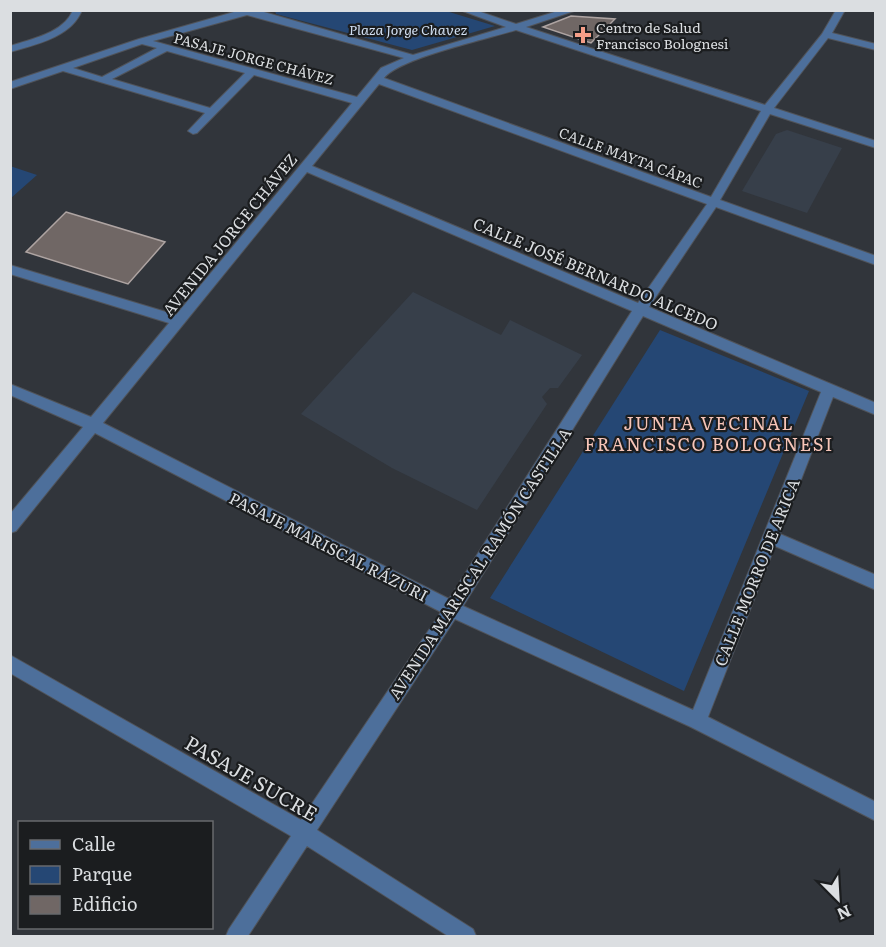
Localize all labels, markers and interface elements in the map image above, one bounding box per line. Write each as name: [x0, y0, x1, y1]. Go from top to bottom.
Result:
place label: Centro de Salud Francisco Bolognesi: [596, 17, 729, 53]
park label: Plaza Jorge Chavez: [349, 19, 467, 39]
marker: Centro de Salud Francisco Bolognesi: [574, 26, 592, 44]
street label: PASAJE JORGE CHÁVEZ: [172, 27, 336, 89]
street label: CALLE MAYTA CÁPAC: [556, 122, 706, 192]
street label: AVENIDA JORGE CHÁVEZ: [156, 148, 302, 320]
street label: CALLE JOSÉ BERNARDO ALCEDO: [470, 210, 722, 336]
district label: JUNTA VECINAL FRANCISCO BOLOGNESI: [584, 409, 834, 457]
street label: AVENIDA MARISCAL RAMÓN CASTILLA: [382, 422, 576, 704]
street label: CALLE MORRO DE ARICA: [707, 474, 805, 669]
street label: PASAJE MARISCAL RÁZURI: [225, 485, 433, 607]
street label: PASAJE SUCRE: [180, 727, 324, 827]
legend: [18, 821, 213, 929]
text: Calle: [72, 830, 115, 857]
text: Parque: [72, 860, 132, 887]
north arrow: [808, 869, 868, 929]
text: Edificio: [72, 890, 138, 917]
text: N: [833, 900, 856, 927]

